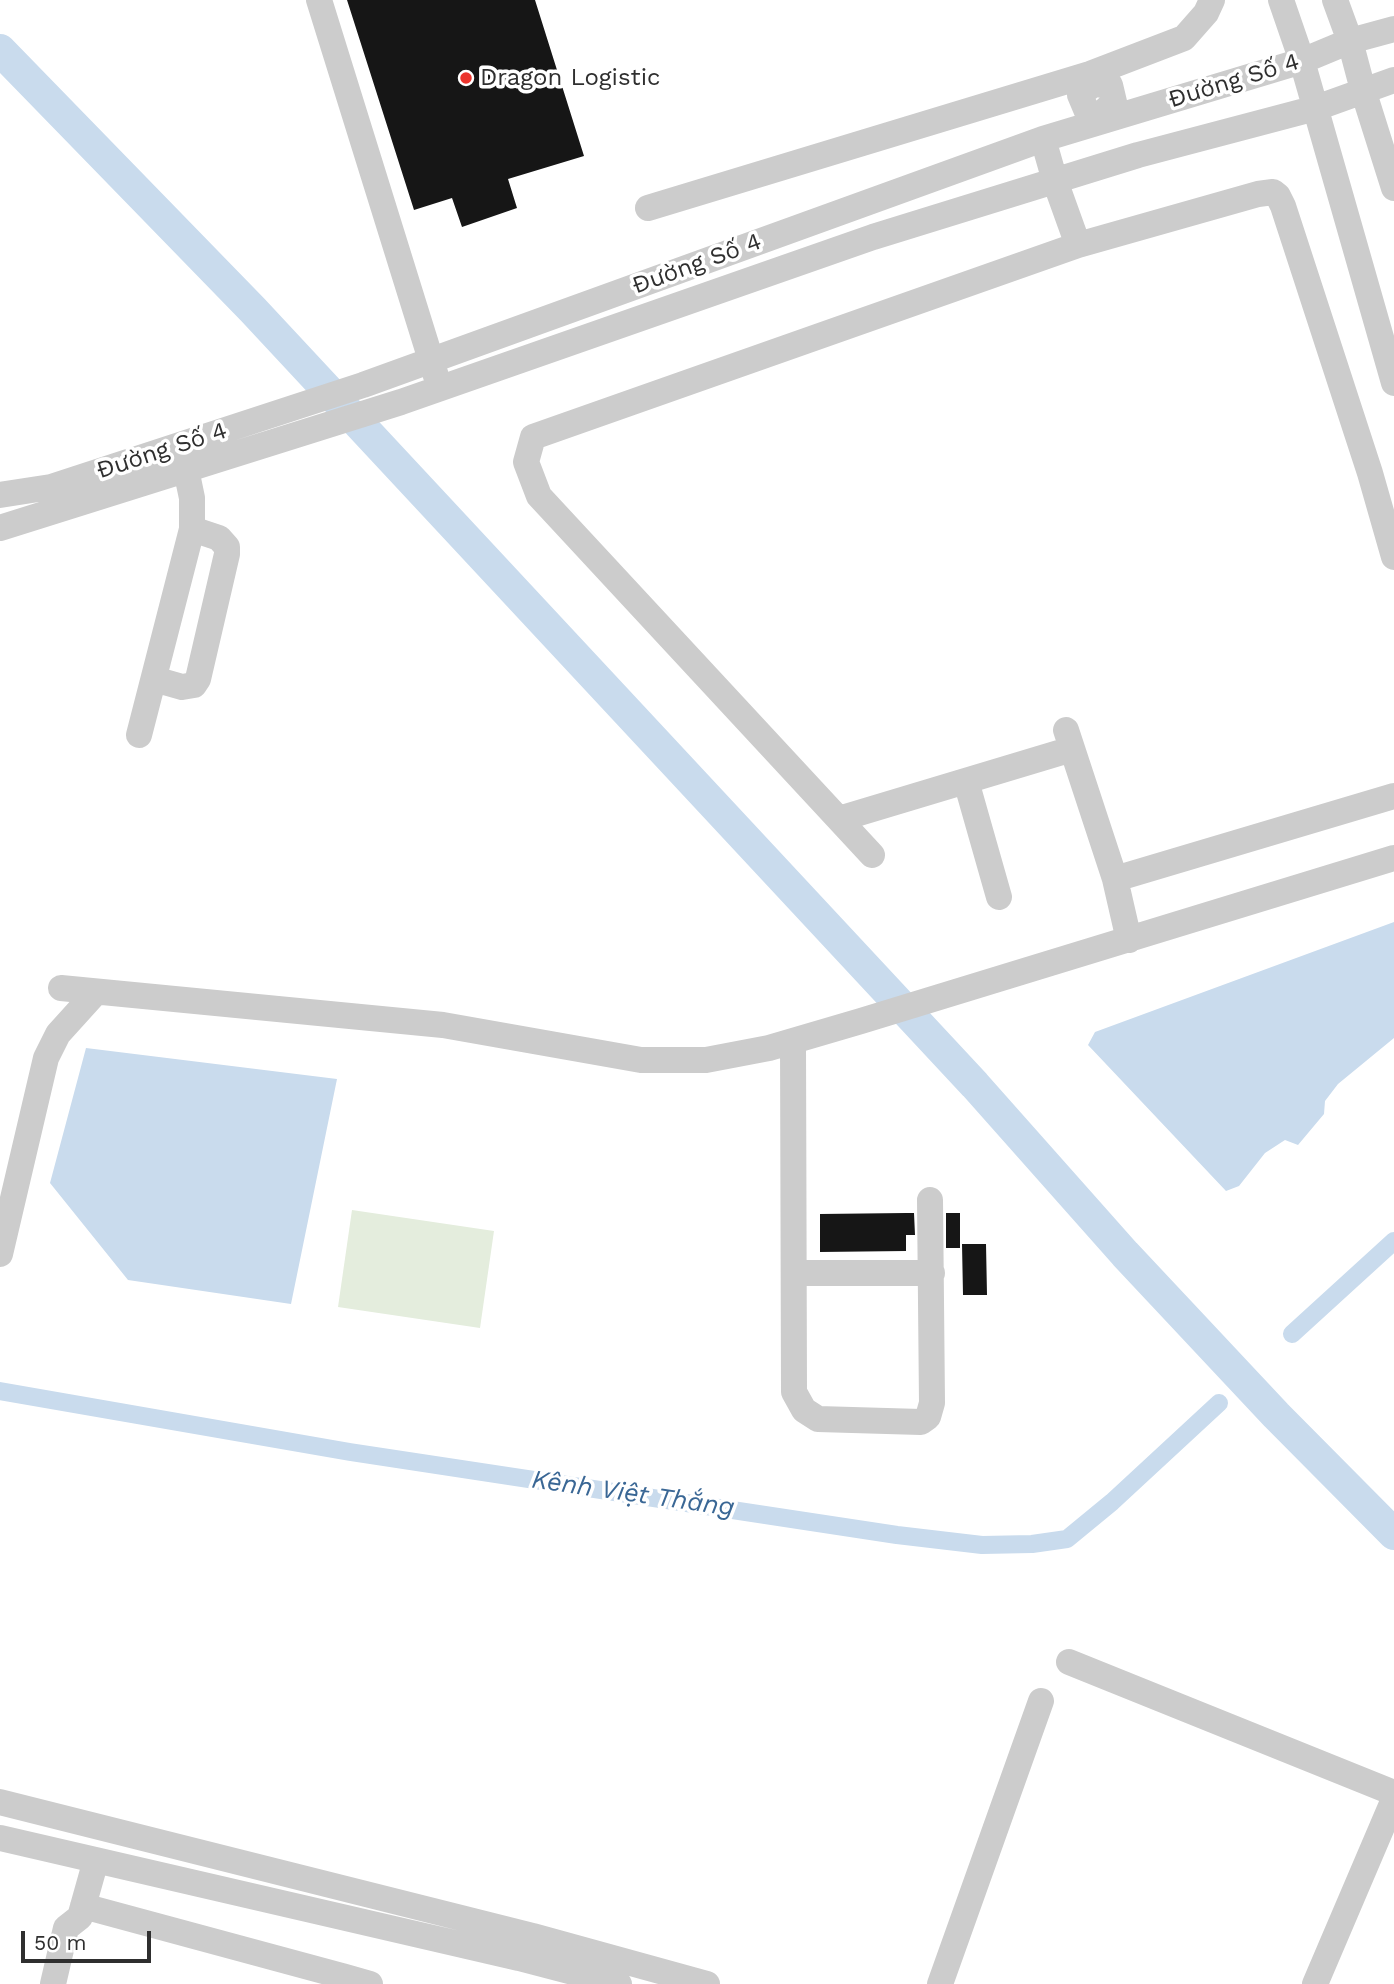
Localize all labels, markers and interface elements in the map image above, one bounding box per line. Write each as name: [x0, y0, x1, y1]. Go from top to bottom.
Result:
street label: Đường Số 4: [1165, 47, 1303, 115]
place label: Dragon Logistic: [480, 64, 661, 92]
marker: Dragon Logistic: [458, 70, 474, 86]
street label: Đường Số 4: [628, 227, 766, 301]
street label: Đường Số 4: [93, 416, 231, 486]
water label: Kênh Việt Thắng: [530, 1464, 736, 1524]
scale bar: [24, 1918, 154, 1962]
text: 50 m: [34, 1930, 86, 1955]

